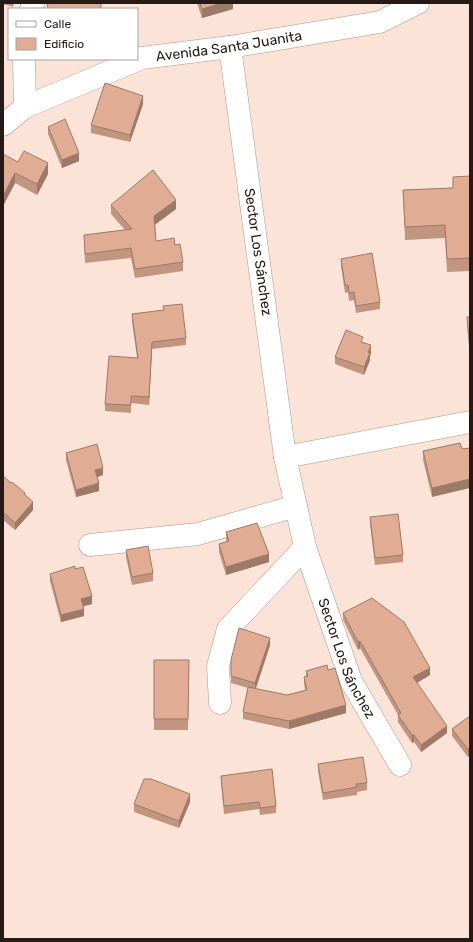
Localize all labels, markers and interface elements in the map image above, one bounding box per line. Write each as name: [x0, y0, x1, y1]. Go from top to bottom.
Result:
legend: [8, 8, 138, 60]
text: Calle: [44, 17, 71, 31]
street label: Avenida Santa Juanita: [155, 27, 303, 65]
text: Edificio: [44, 37, 84, 51]
street label: Sector Los Sánchez: [241, 187, 275, 317]
street label: Sector Los Sánchez: [315, 596, 379, 721]

